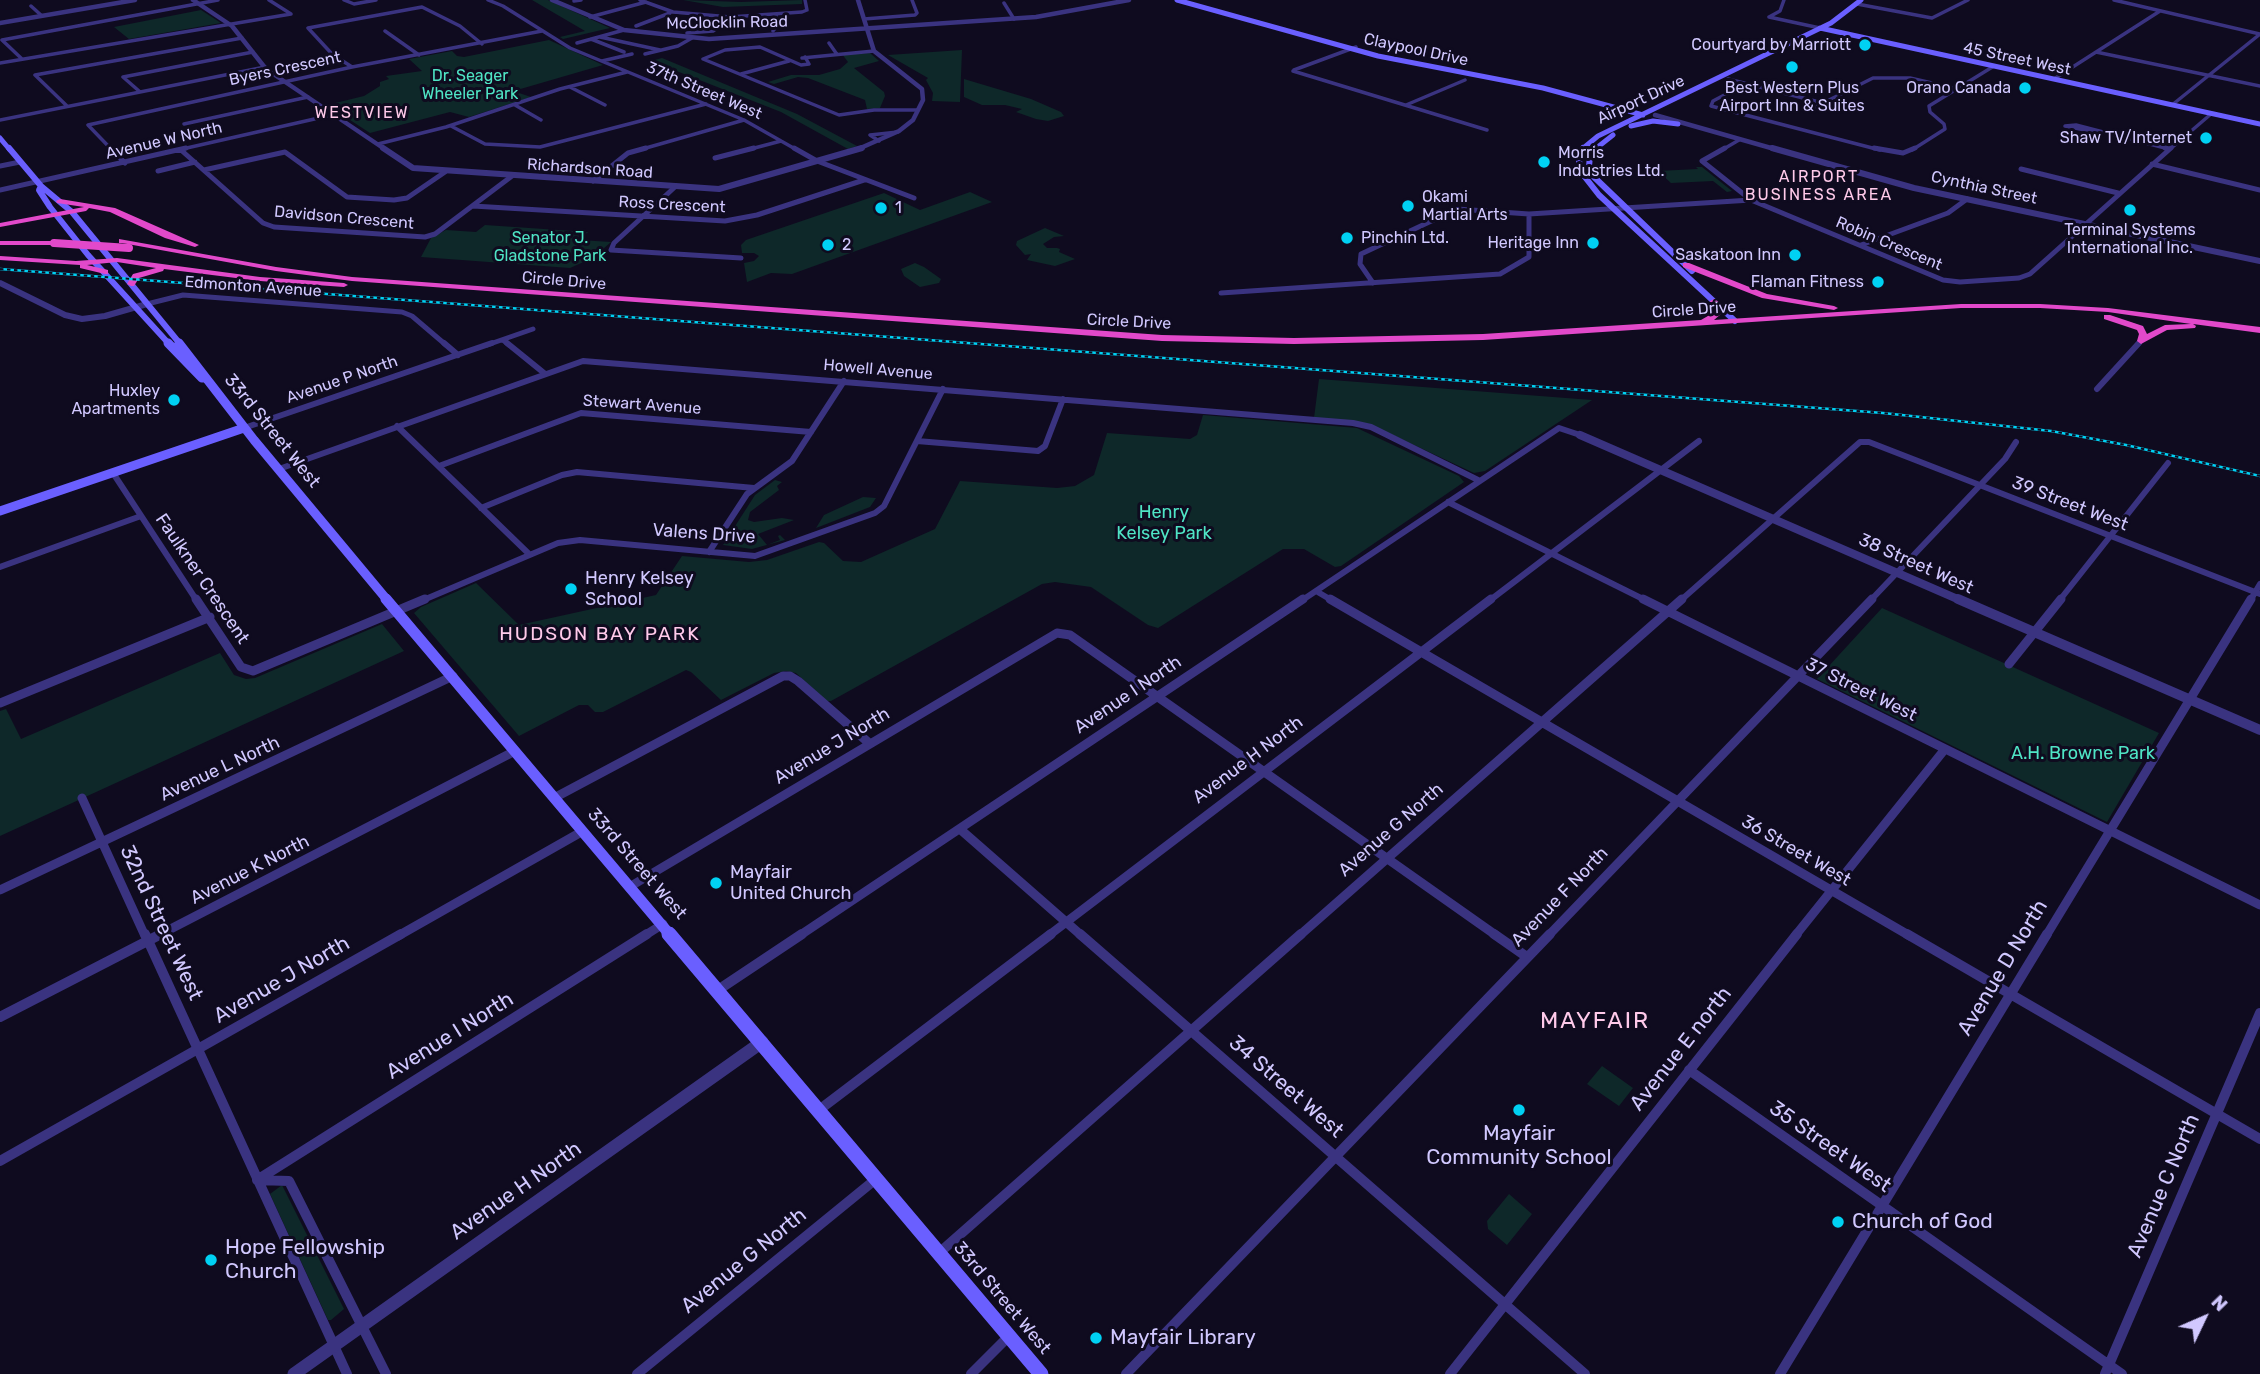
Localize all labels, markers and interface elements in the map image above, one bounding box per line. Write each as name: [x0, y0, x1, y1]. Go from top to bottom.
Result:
street label: McClocklin Road: [666, 12, 788, 34]
street label: Claypool Drive: [1362, 30, 1470, 70]
place label: Courtyard by Marriott: [1691, 35, 1851, 55]
marker: Courtyard by Marriott: [1857, 37, 1873, 53]
street label: 45 Street West: [1962, 38, 2072, 80]
street label: Byers Crescent: [227, 48, 343, 90]
street label: 37th Street West: [643, 58, 765, 124]
marker: Best Western Plus Airport Inn & Suites: [1784, 59, 1800, 75]
park label: Dr. Seager Wheeler Park: [422, 66, 518, 104]
street label: Airport Drive: [1594, 71, 1688, 129]
place label: Best Western Plus Airport Inn & Suites: [1719, 78, 1865, 116]
place label: Orano Canada: [1906, 78, 2011, 98]
marker: Orano Canada: [2017, 80, 2033, 96]
district label: WESTVIEW: [316, 103, 408, 123]
street label: Avenue W North: [104, 118, 224, 164]
place label: Shaw TV/Internet: [2060, 128, 2192, 148]
marker: Shaw TV/Internet: [2198, 130, 2214, 146]
place label: Morris Industries Ltd.: [1558, 143, 1665, 181]
marker: Morris Industries Ltd.: [1536, 154, 1552, 170]
street label: Richardson Road: [526, 155, 654, 183]
district label: AIRPORT BUSINESS AREA: [1746, 167, 1892, 205]
street label: Cynthia Street: [1929, 167, 2039, 209]
place label: Okami Martial Arts: [1422, 187, 1508, 225]
street label: Ross Crescent: [618, 193, 726, 217]
place label: 1: [895, 198, 902, 218]
marker: Okami Martial Arts: [1400, 198, 1416, 214]
marker: 1: [873, 200, 889, 216]
street label: Davidson Crescent: [273, 202, 415, 234]
marker: Terminal Systems International Inc.: [2122, 202, 2138, 218]
street label: Robin Crescent: [1833, 213, 1945, 275]
place label: Terminal Systems International Inc.: [2064, 220, 2196, 258]
park label: Senator J. Gladstone Park: [494, 228, 606, 266]
place label: Pinchin Ltd.: [1361, 228, 1449, 248]
marker: Pinchin Ltd.: [1339, 230, 1355, 246]
place label: Heritage Inn: [1487, 233, 1579, 253]
place label: 2: [842, 235, 851, 255]
marker: Heritage Inn: [1585, 235, 1601, 251]
marker: 2: [820, 237, 836, 253]
place label: Saskatoon Inn: [1675, 245, 1781, 265]
marker: Saskatoon Inn: [1787, 247, 1803, 263]
street label: Circle Drive: [521, 268, 607, 294]
place label: Flaman Fitness: [1751, 272, 1864, 292]
street label: Edmonton Avenue: [184, 273, 322, 301]
marker: Flaman Fitness: [1870, 274, 1886, 290]
street label: Circle Drive: [1651, 297, 1737, 323]
street label: Circle Drive: [1086, 310, 1172, 334]
street label: Avenue P North: [284, 352, 400, 408]
street label: Howell Avenue: [823, 356, 933, 384]
street label: 33rd Street West: [219, 370, 325, 492]
place label: Huxley Apartments: [71, 381, 160, 419]
street label: Stewart Avenue: [582, 391, 702, 419]
marker: Huxley Apartments: [166, 392, 182, 408]
street label: 39 Street West: [2009, 472, 2131, 536]
park label: Henry Kelsey Park: [1116, 502, 1212, 544]
street label: Faulkner Crescent: [150, 510, 254, 648]
street label: Valens Drive: [652, 520, 756, 548]
street label: 38 Street West: [1855, 529, 1977, 599]
place label: Henry Kelsey School: [585, 568, 694, 610]
marker: Henry Kelsey School: [563, 581, 579, 597]
district label: HUDSON BAY PARK: [501, 624, 699, 646]
street label: Avenue I North: [1070, 651, 1186, 739]
street label: 37 Street West: [1802, 654, 1920, 726]
street label: Avenue J North: [770, 703, 894, 789]
street label: Avenue H North: [1189, 712, 1307, 808]
street label: Avenue L North: [157, 732, 283, 806]
park label: A.H. Browne Park: [2011, 743, 2155, 765]
street label: Avenue G North: [1334, 779, 1448, 881]
street label: 33rd Street West: [583, 804, 691, 924]
street label: 36 Street West: [1737, 811, 1855, 891]
street label: Avenue K North: [187, 831, 313, 909]
street label: 32nd Street West: [114, 841, 208, 1005]
street label: Avenue F North: [1507, 843, 1613, 951]
place label: Mayfair United Church: [730, 862, 851, 904]
marker: Mayfair United Church: [708, 875, 724, 891]
street label: Avenue D North: [1953, 896, 2053, 1040]
street label: Avenue J North: [210, 931, 354, 1029]
street label: Avenue E north: [1625, 982, 1737, 1116]
street label: Avenue I North: [382, 987, 518, 1085]
district label: MAYFAIR: [1541, 1007, 1649, 1035]
street label: 34 Street West: [1224, 1030, 1348, 1144]
street label: 35 Street West: [1764, 1096, 1896, 1198]
marker: Mayfair Community School: [1511, 1102, 1527, 1118]
street label: Avenue C North: [2122, 1110, 2206, 1262]
place label: Mayfair Community School: [1426, 1121, 1612, 1171]
street label: Avenue H North: [446, 1136, 586, 1246]
street label: Avenue G North: [676, 1203, 812, 1319]
place label: Church of God: [1852, 1209, 1993, 1235]
marker: Church of God: [1830, 1214, 1846, 1230]
place label: Hope Fellowship Church: [225, 1235, 385, 1285]
street label: 33rd Street West: [949, 1237, 1055, 1359]
marker: Hope Fellowship Church: [203, 1252, 219, 1268]
north arrow: [2169, 1283, 2239, 1353]
text: N: [2206, 1290, 2232, 1316]
place label: Mayfair Library: [1110, 1325, 1256, 1351]
marker: Mayfair Library: [1088, 1330, 1104, 1346]

